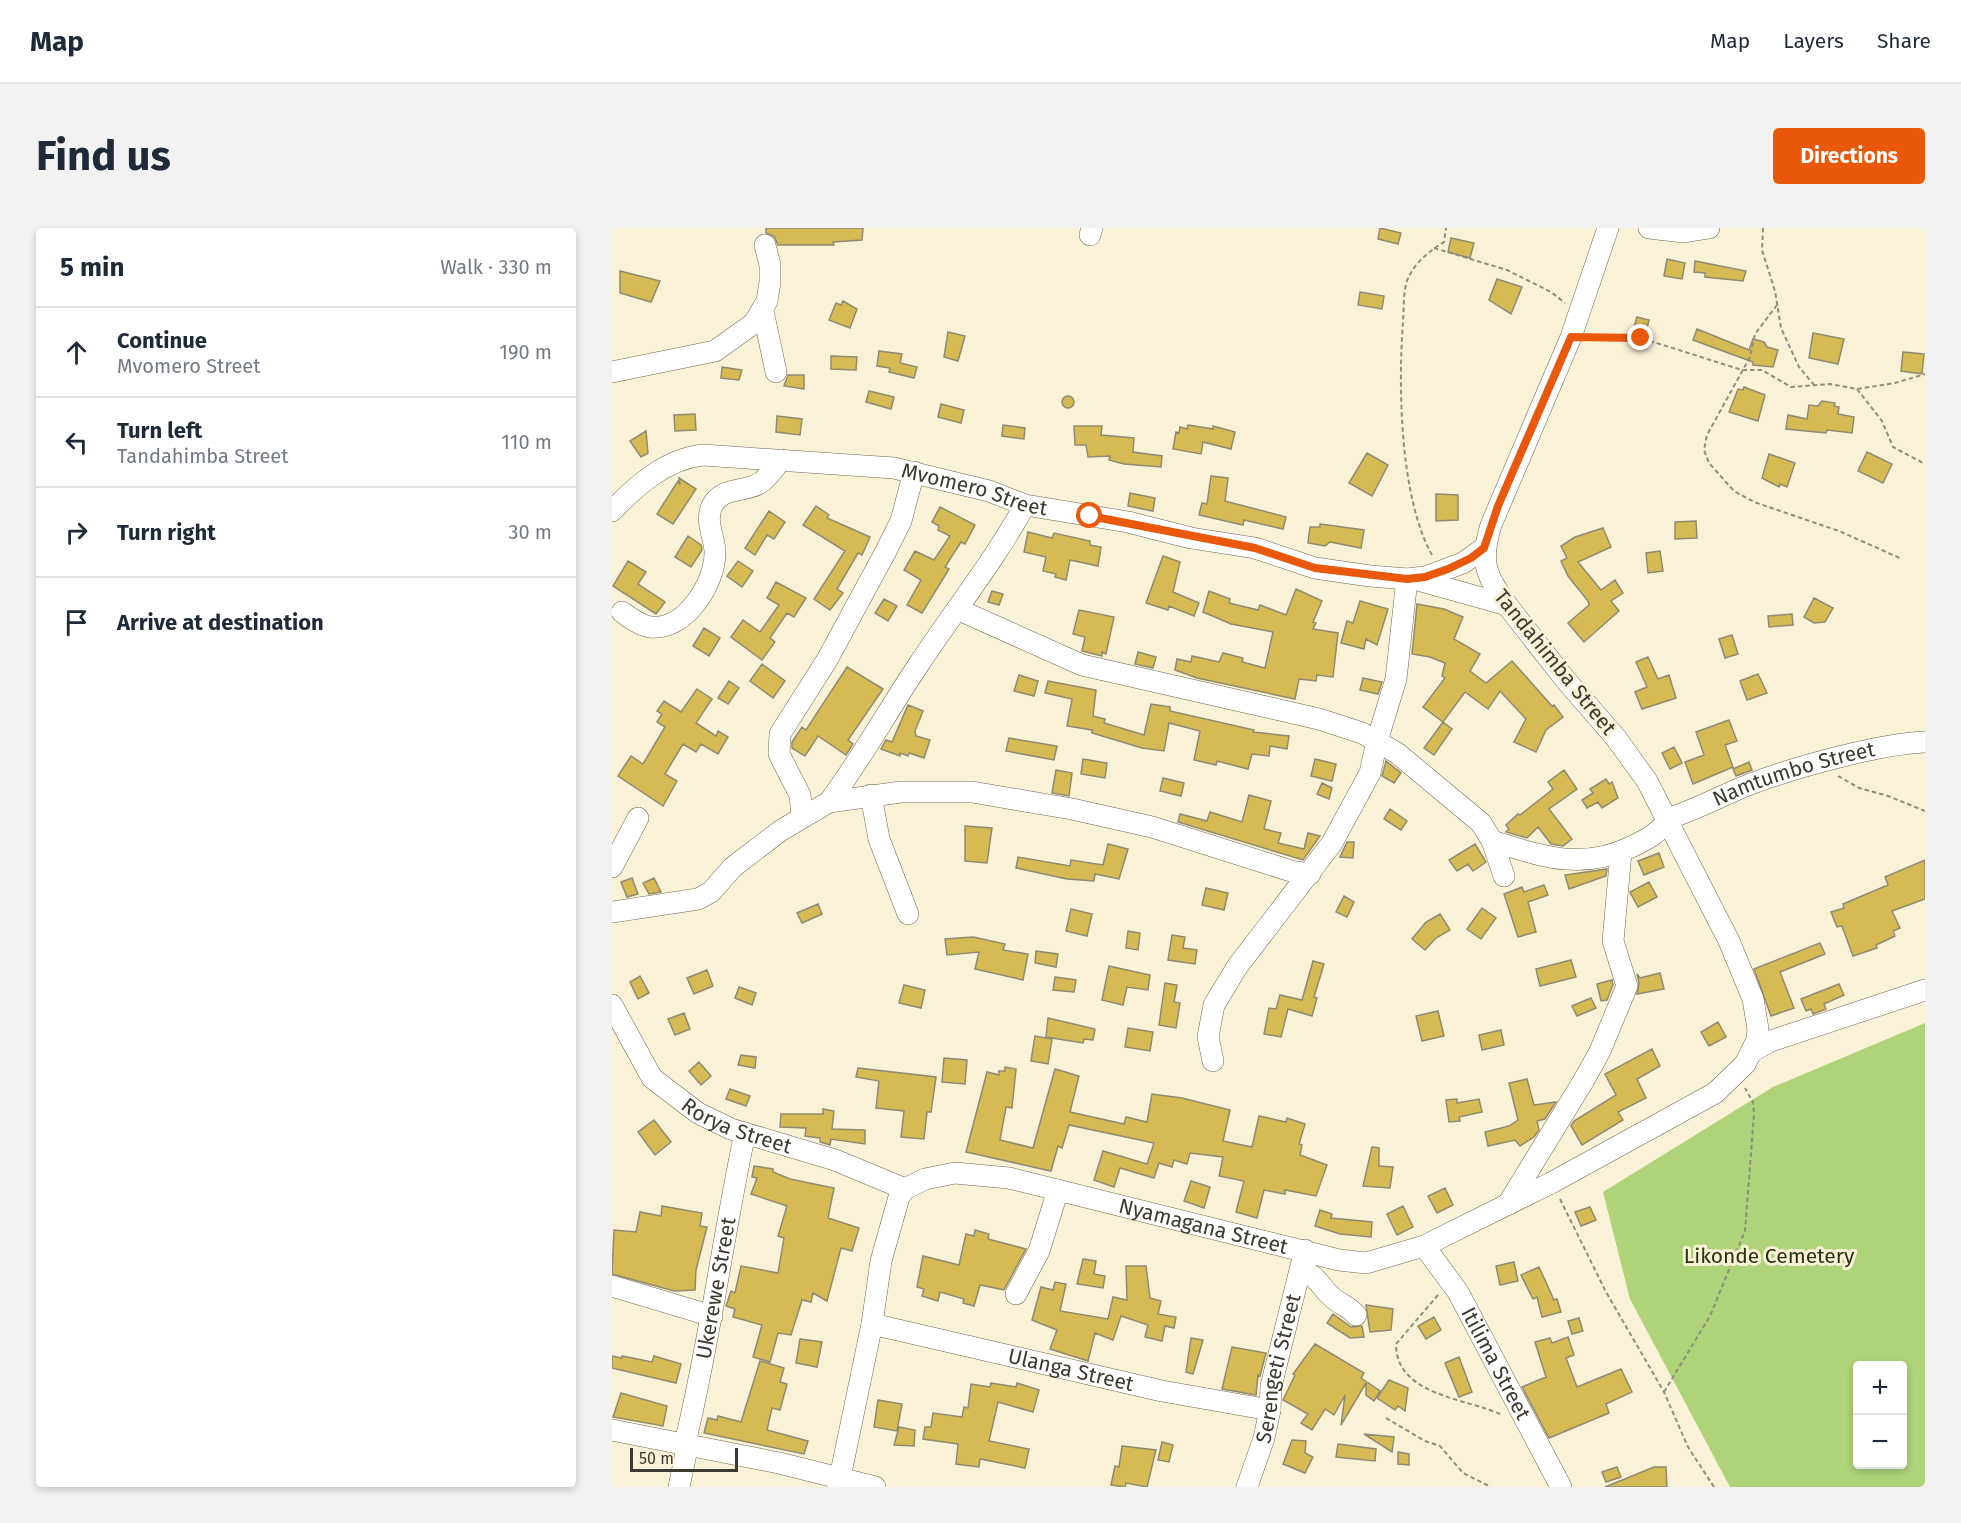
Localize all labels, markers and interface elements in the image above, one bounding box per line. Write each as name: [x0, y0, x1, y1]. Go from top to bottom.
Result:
text: Map: [30, 25, 84, 58]
text: Map: [1710, 28, 1750, 54]
text: Layers: [1783, 28, 1844, 54]
text: Share: [1877, 28, 1931, 54]
button: Directions: [1773, 128, 1925, 184]
text: Find us: [36, 131, 171, 181]
text: 5 min: [60, 252, 124, 283]
text: Walk · 330 m: [440, 255, 552, 279]
route end: [1627, 324, 1653, 350]
text: Continue: [117, 327, 207, 354]
icon: ahead: [60, 336, 93, 369]
text: 190 m: [499, 340, 552, 364]
text: Mvomero Street: [117, 354, 260, 378]
text: Turn left: [117, 417, 202, 444]
icon: left: [60, 426, 93, 459]
text: 110 m: [501, 430, 552, 454]
text: Tandahimba Street: [117, 444, 288, 468]
street label: Mvomero Street: [899, 457, 1050, 522]
route start: [1076, 502, 1102, 528]
icon: right: [60, 516, 93, 549]
text: Turn right: [117, 519, 216, 546]
text: 30 m: [508, 520, 552, 544]
street label: Tandahimba Street: [1488, 584, 1622, 740]
icon: arrive: [60, 606, 93, 639]
text: Arrive at destination: [117, 609, 324, 636]
street label: Namtumbo Street: [1708, 736, 1878, 812]
street label: Rorya Street: [676, 1092, 795, 1159]
street label: Nyamagana Street: [1116, 1193, 1291, 1260]
street label: Ukerewe Street: [690, 1215, 742, 1361]
park label: Likonde Cemetery: [1684, 1243, 1855, 1269]
street label: Serengeti Street: [1250, 1291, 1307, 1446]
street label: Itilima Street: [1455, 1303, 1536, 1425]
street label: Ulanga Street: [1005, 1343, 1137, 1397]
map controls: [1853, 1361, 1907, 1469]
button: +: [1853, 1361, 1907, 1415]
button: −: [1853, 1415, 1907, 1469]
scale bar: [630, 1445, 738, 1472]
text: 50 m: [639, 1449, 674, 1468]

